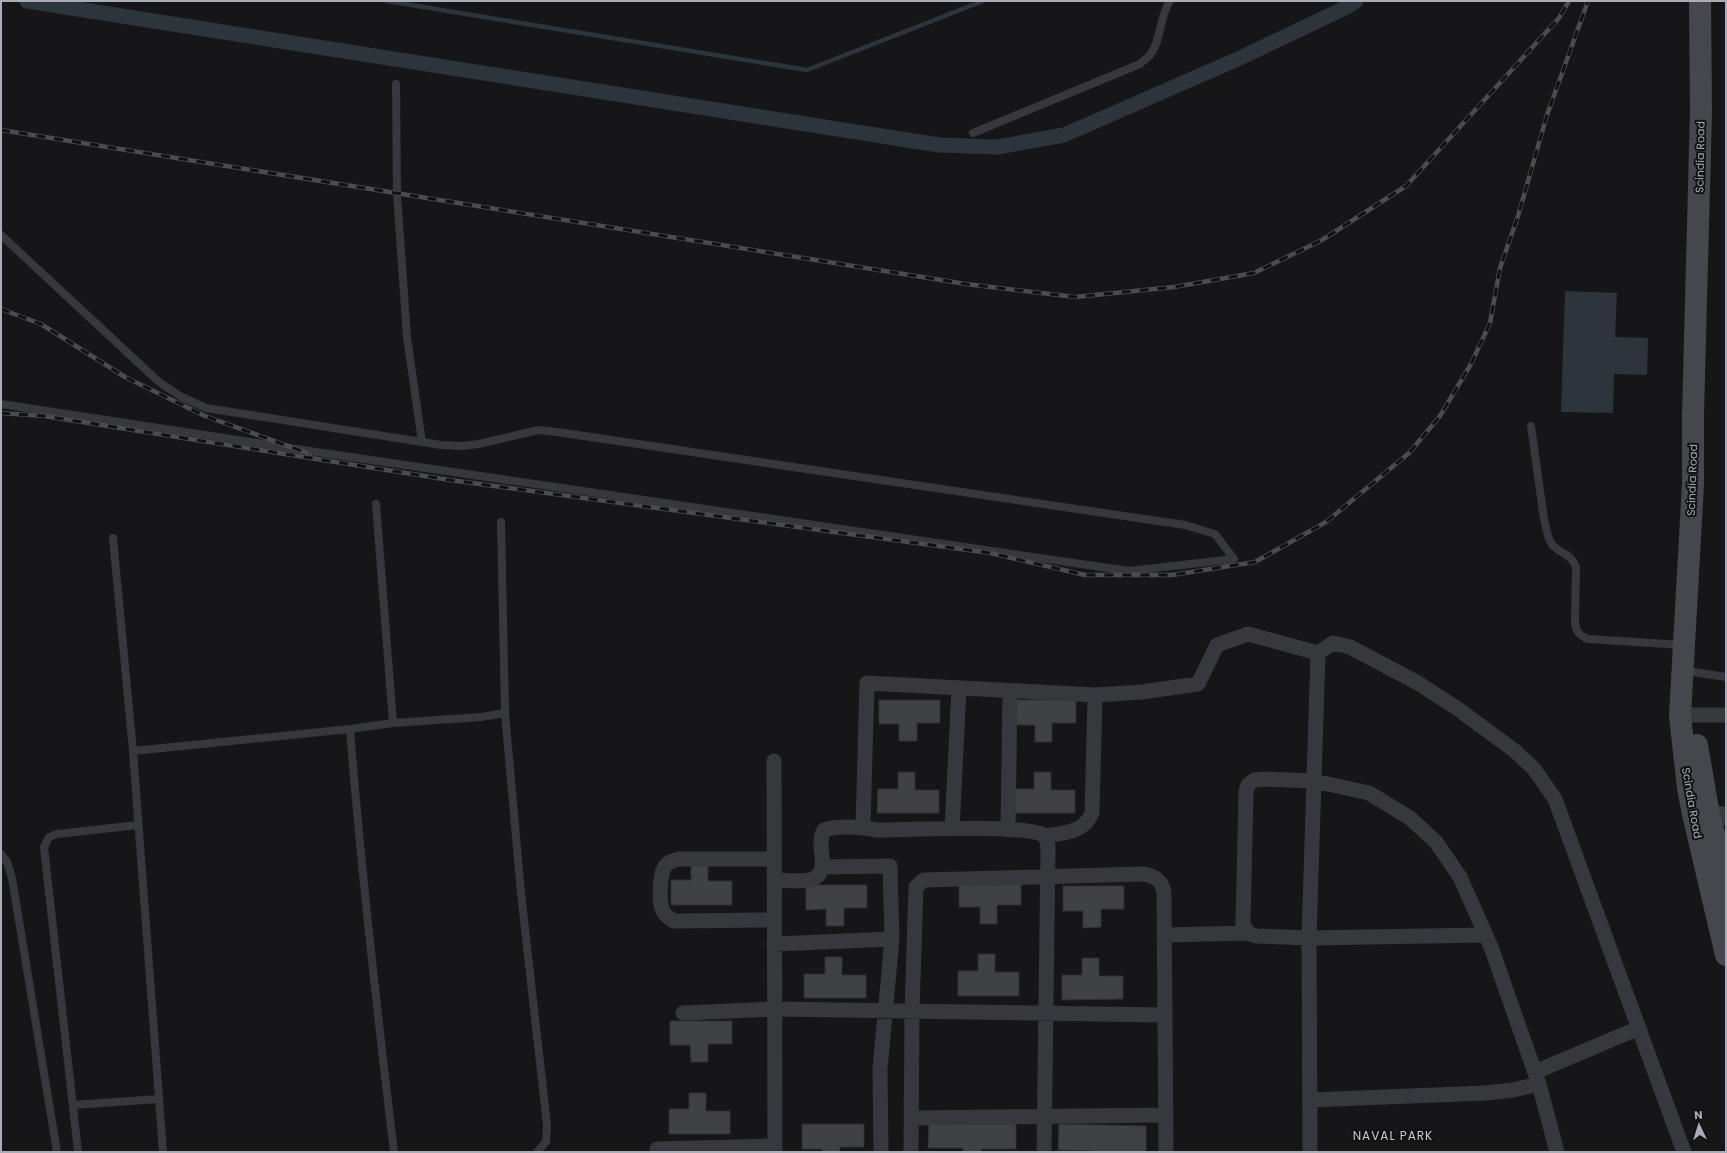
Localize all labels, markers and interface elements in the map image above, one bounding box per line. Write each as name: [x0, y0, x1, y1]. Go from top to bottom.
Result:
street label: Scindia Road: [1691, 121, 1709, 193]
street label: Scindia Road: [1683, 444, 1701, 516]
street label: Scindia Road: [1678, 766, 1706, 840]
north arrow: [1679, 1105, 1719, 1145]
text: N: [1694, 1107, 1703, 1123]
district label: NAVAL PARK: [1353, 1127, 1433, 1144]

